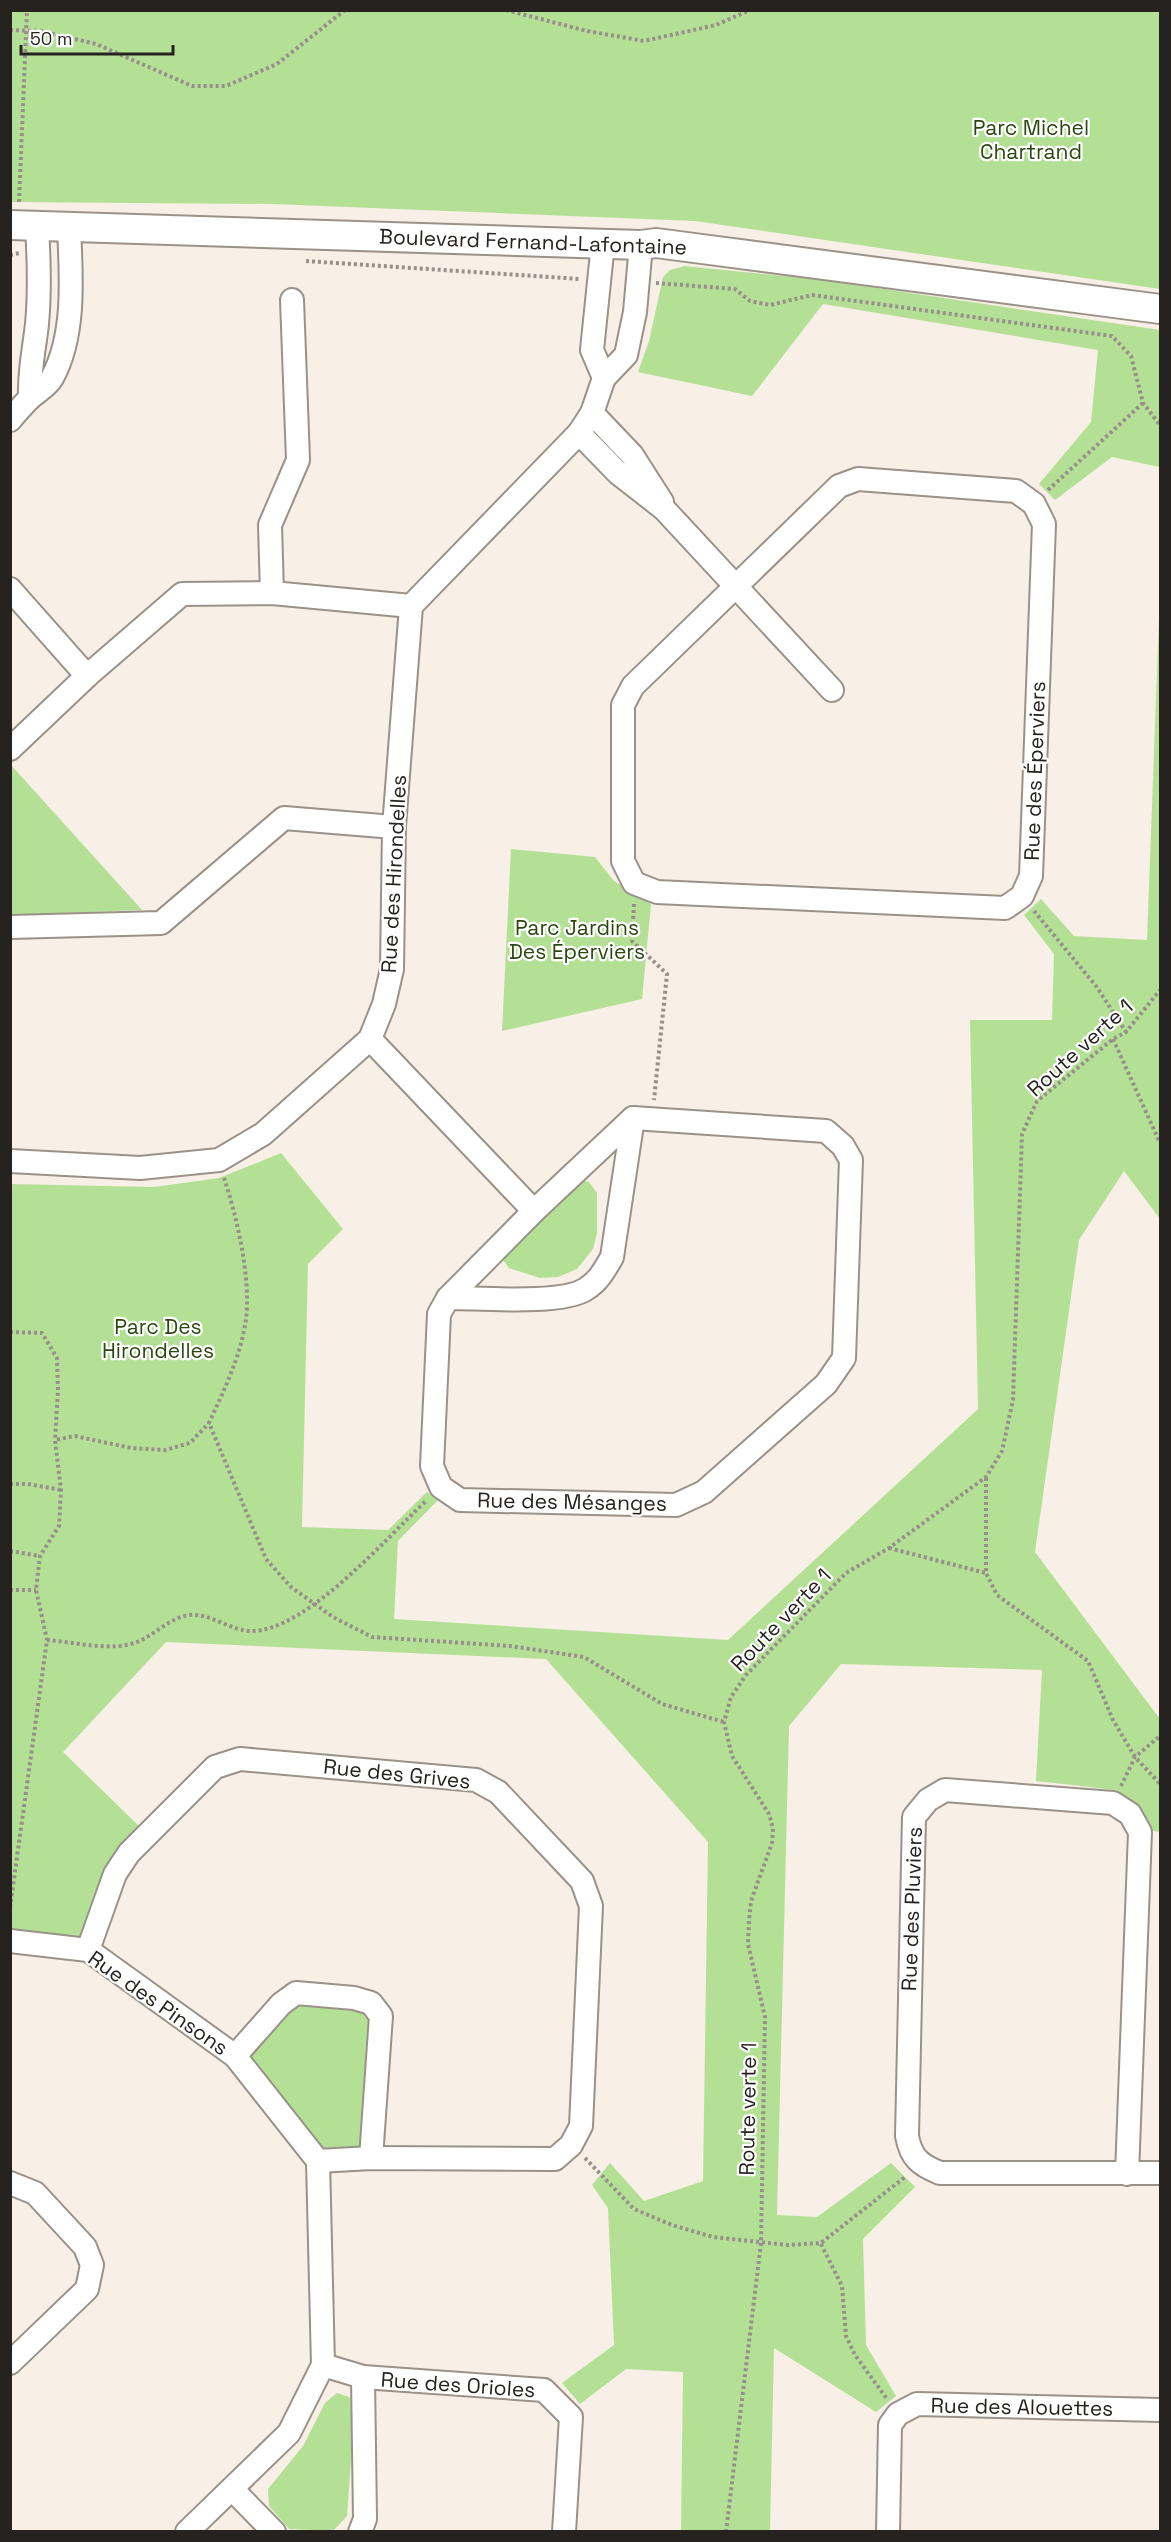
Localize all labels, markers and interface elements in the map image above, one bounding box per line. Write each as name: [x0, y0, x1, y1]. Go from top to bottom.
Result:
scale bar: [21, 18, 172, 56]
text: 50 m: [30, 27, 72, 50]
park label: Parc Michel Chartrand: [973, 114, 1089, 165]
street label: Boulevard Fernand-Lafontaine: [379, 223, 687, 260]
street label: Rue des Éperviers: [1018, 681, 1051, 861]
street label: Rue des Hirondelles: [375, 774, 412, 974]
park label: Parc Jardins Des Éperviers: [509, 914, 645, 965]
street label: Route verte 1: [1021, 993, 1138, 1102]
park label: Parc Des Hirondelles: [102, 1313, 214, 1364]
street label: Rue des Mésanges: [477, 1486, 667, 1517]
street label: Route verte 1: [725, 1562, 837, 1677]
street label: Rue des Grives: [322, 1752, 472, 1795]
street label: Rue des Pluviers: [895, 1826, 928, 1992]
street label: Rue des Pinsons: [83, 1944, 234, 2061]
street label: Route verte 1: [733, 2042, 762, 2176]
street label: Rue des Orioles: [380, 2366, 536, 2403]
street label: Rue des Alouettes: [930, 2391, 1114, 2422]

